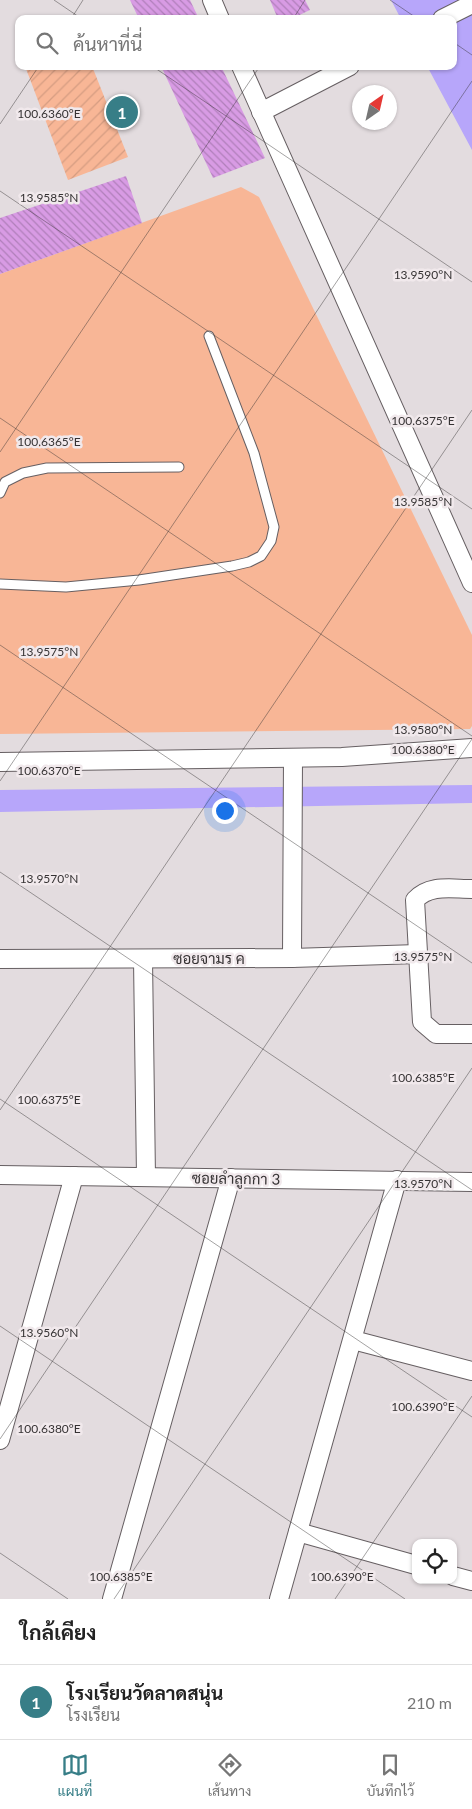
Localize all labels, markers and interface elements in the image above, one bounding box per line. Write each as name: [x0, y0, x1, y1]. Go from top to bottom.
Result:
search box: [15, 15, 457, 70]
icon: search: [33, 29, 61, 57]
text: ค้นหาที่นี่: [73, 32, 142, 55]
north arrow: [352, 85, 397, 130]
pin: 1: [106, 93, 138, 131]
text: 100.6360°E: [17, 106, 81, 121]
text: 13.9585°N: [20, 190, 78, 205]
text: 13.9590°N: [394, 267, 452, 282]
text: 100.6375°E: [391, 413, 455, 428]
text: 100.6365°E: [17, 434, 81, 449]
text: 13.9585°N: [394, 494, 452, 509]
text: 13.9575°N: [20, 644, 78, 659]
text: 13.9580°N: [394, 722, 452, 737]
text: 100.6380°E: [391, 742, 455, 757]
text: 100.6370°E: [17, 763, 81, 778]
your location: [212, 798, 238, 824]
text: 13.9570°N: [20, 871, 78, 886]
street label: ซอยจามร ค: [173, 949, 245, 967]
text: 13.9575°N: [394, 949, 452, 964]
text: 100.6385°E: [391, 1070, 455, 1085]
text: 100.6375°E: [17, 1092, 81, 1107]
street label: ซอยลำลูกกา 3: [192, 1168, 280, 1190]
text: 13.9570°N: [394, 1176, 452, 1191]
text: 13.9560°N: [20, 1325, 78, 1340]
text: 100.6390°E: [391, 1399, 455, 1414]
text: 100.6380°E: [17, 1421, 81, 1436]
map controls: [412, 1539, 457, 1584]
button: locate: [412, 1539, 457, 1584]
text: 100.6385°E: [89, 1569, 153, 1584]
text: 100.6390°E: [310, 1569, 374, 1584]
text: ใกล้เคียง: [20, 1619, 96, 1644]
text: โรงเรียนวัดลาดสนุ่น: [67, 1681, 223, 1704]
text: 1: [31, 1693, 41, 1712]
text: 210 m: [407, 1693, 452, 1712]
text: โรงเรียน: [67, 1705, 120, 1724]
tab: แผนที่: [58, 1751, 93, 1799]
tab: เส้นทาง: [208, 1751, 251, 1799]
tab: บันทึกไว้: [367, 1751, 414, 1799]

